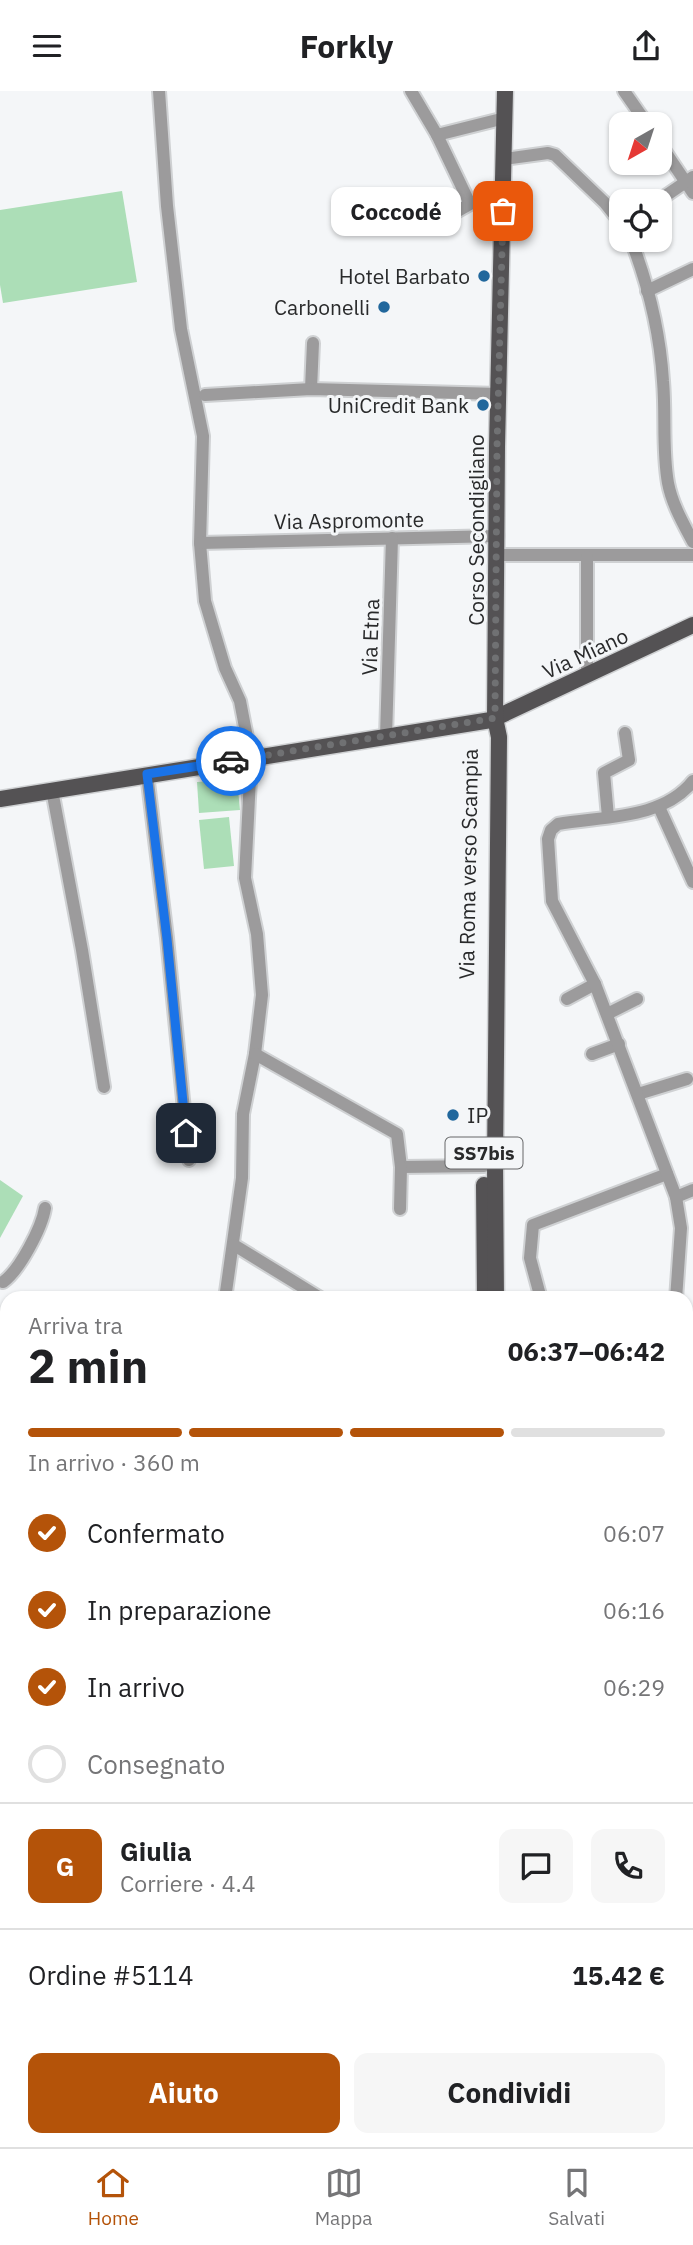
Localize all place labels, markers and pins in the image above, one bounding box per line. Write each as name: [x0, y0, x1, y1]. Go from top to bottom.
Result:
pin: [473, 181, 533, 241]
callout: Coccodé: [332, 187, 461, 235]
place label: Hotel Barbato: [339, 262, 470, 290]
marker: Hotel Barbato: [476, 268, 492, 284]
place label: Carbonelli: [274, 293, 370, 321]
marker: Carbonelli: [376, 299, 392, 315]
place label: UniCredit Bank: [328, 391, 469, 419]
marker: UniCredit Bank: [475, 397, 491, 413]
place label: IP: [467, 1101, 488, 1129]
pin: [156, 1103, 216, 1163]
marker: IP: [445, 1107, 461, 1123]

